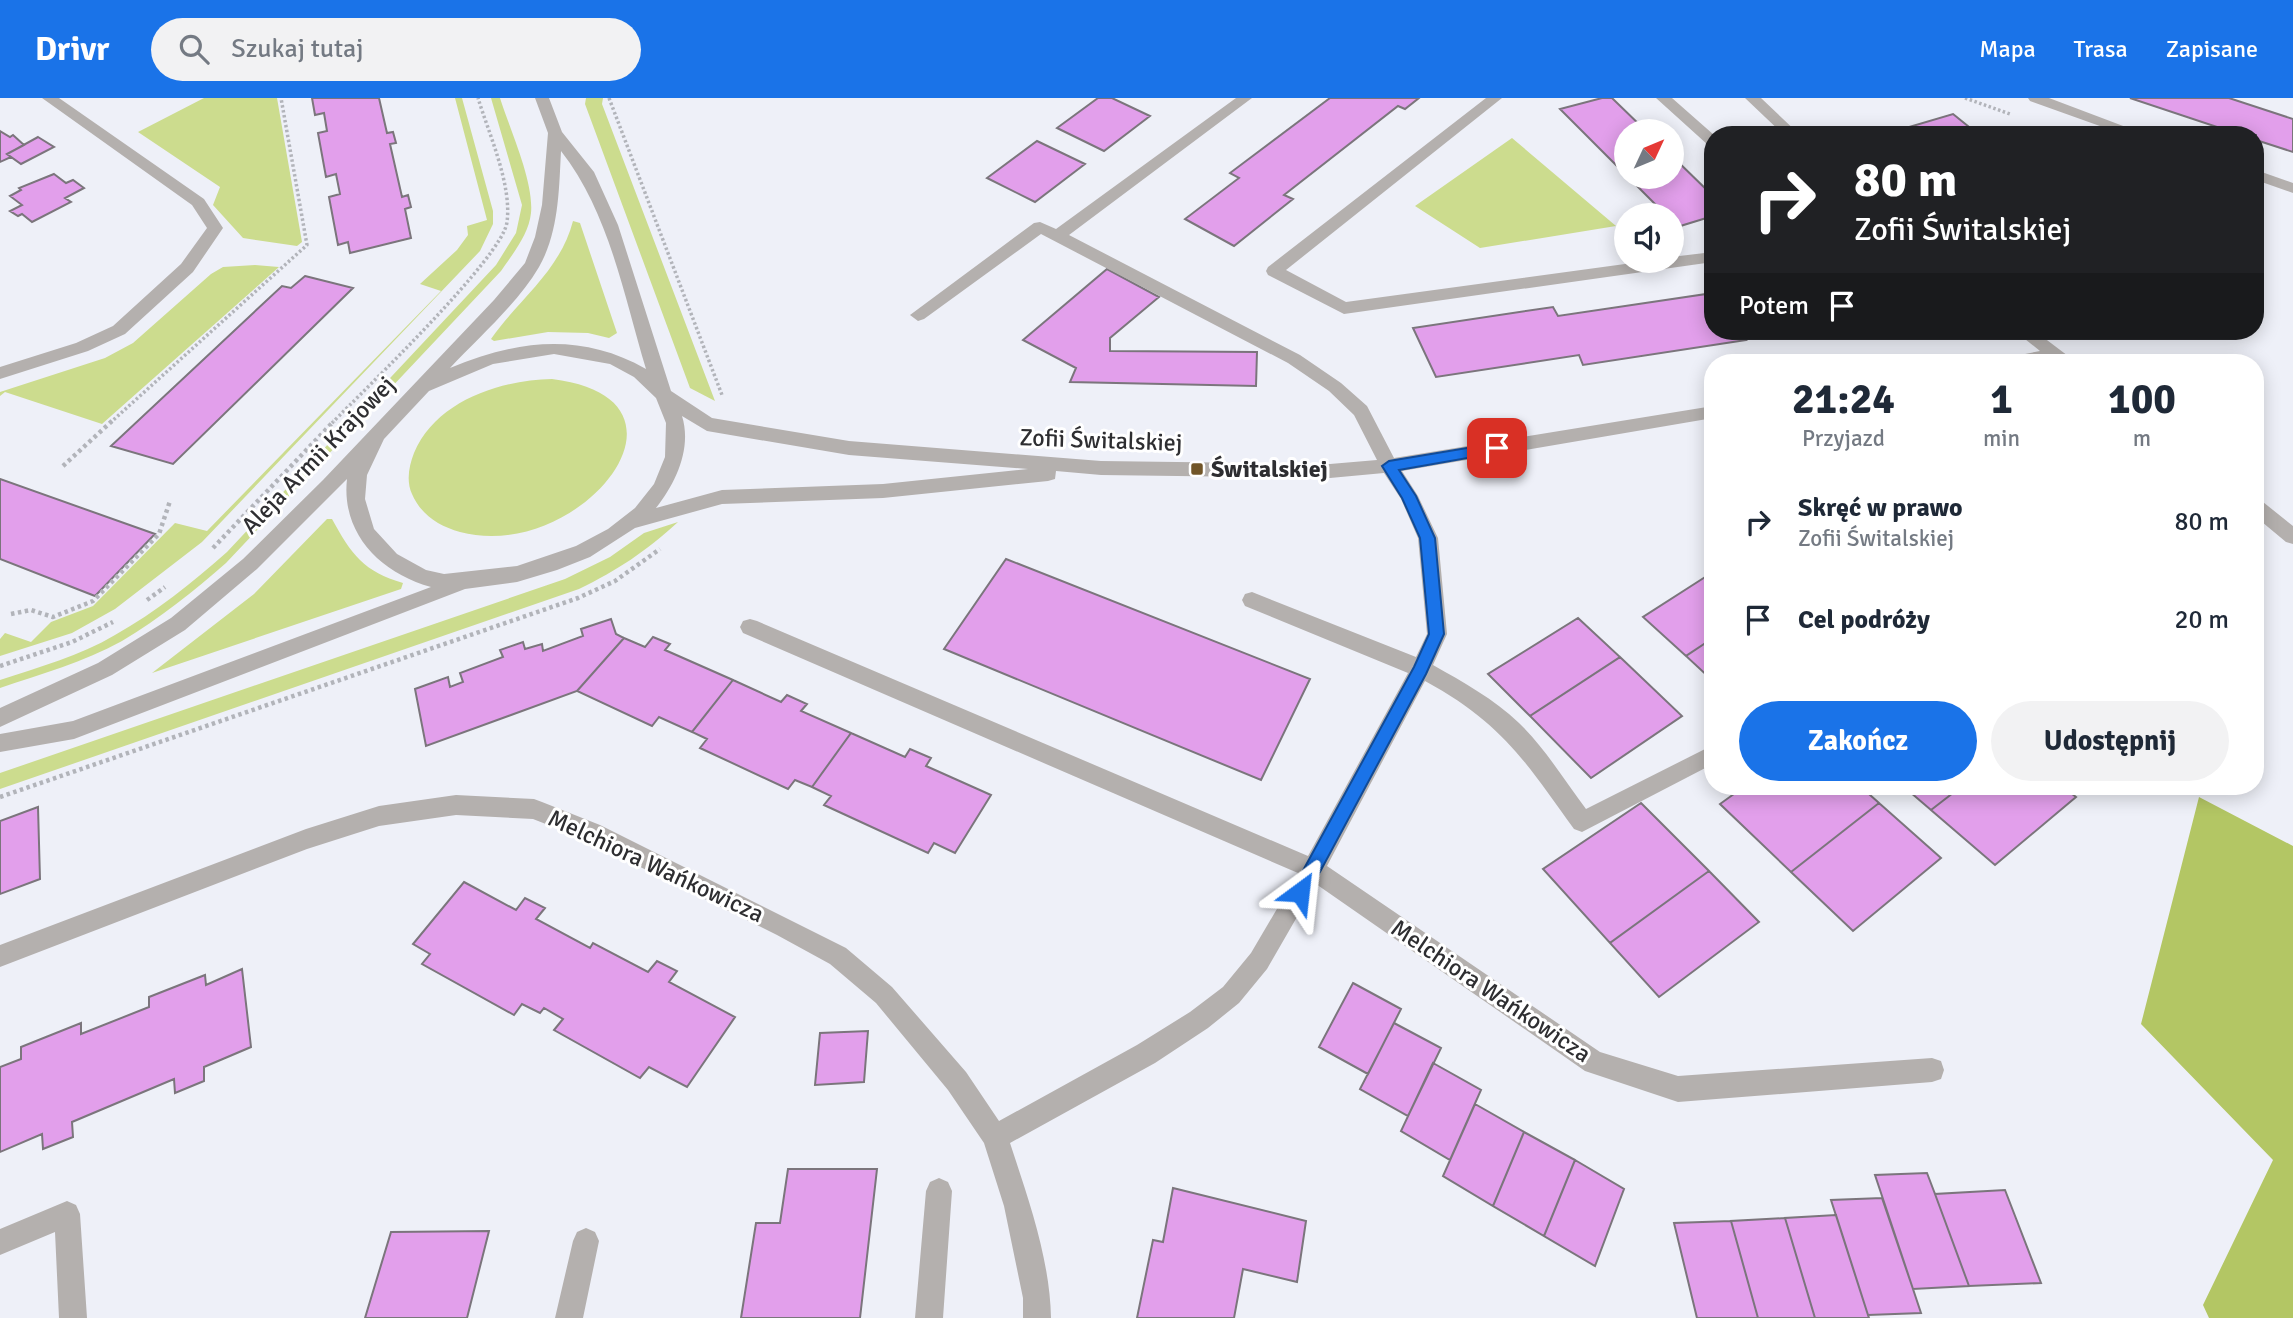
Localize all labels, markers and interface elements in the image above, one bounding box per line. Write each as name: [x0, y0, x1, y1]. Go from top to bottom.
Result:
search box: [151, 18, 641, 81]
text: Drivr: [35, 29, 109, 70]
icon: search: [175, 30, 213, 68]
text: Szukaj tutaj: [231, 33, 364, 65]
text: Mapa: [1979, 34, 2036, 64]
text: Trasa: [2074, 34, 2128, 64]
text: Zapisane: [2166, 34, 2258, 64]
north arrow: [1614, 119, 1684, 189]
map controls: [1614, 119, 1684, 273]
text: 80 m: [1854, 150, 1957, 210]
icon: right: [1739, 154, 1830, 245]
button: sound: [1614, 203, 1684, 273]
text: Zofii Świtalskiej: [1854, 210, 2071, 249]
icon: arrive: [1823, 287, 1861, 325]
text: Potem: [1739, 290, 1809, 322]
street label: Aleja Armii Krajowej: [235, 370, 401, 540]
text: 21:24: [1792, 374, 1895, 425]
text: 1: [1990, 374, 2013, 425]
text: 100: [2108, 374, 2176, 425]
pin: [1467, 418, 1527, 478]
street label: Zofii Świtalskiej: [1019, 422, 1183, 458]
text: Przyjazd: [1802, 424, 1885, 453]
text: min: [1983, 424, 2020, 453]
text: m: [2133, 424, 2151, 453]
icon: arrive: [1478, 429, 1516, 467]
place label: Świtalskiej: [1211, 454, 1328, 484]
marker: Świtalskiej: [1189, 461, 1205, 477]
text: Skręć w prawo: [1798, 492, 1963, 524]
icon: right: [1739, 503, 1777, 541]
text: 80 m: [2174, 506, 2229, 538]
text: Zofii Świtalskiej: [1798, 524, 1954, 553]
icon: arrive: [1739, 601, 1777, 639]
text: Cel podróży: [1798, 604, 1930, 636]
text: 20 m: [2174, 604, 2229, 636]
button: Zakończ: [1739, 701, 1977, 781]
button: Udostępnij: [1991, 701, 2229, 781]
street label: Melchiora Wańkowicza: [543, 803, 769, 929]
position arrow: [1263, 855, 1337, 929]
street label: Melchiora Wańkowicza: [1385, 913, 1597, 1069]

